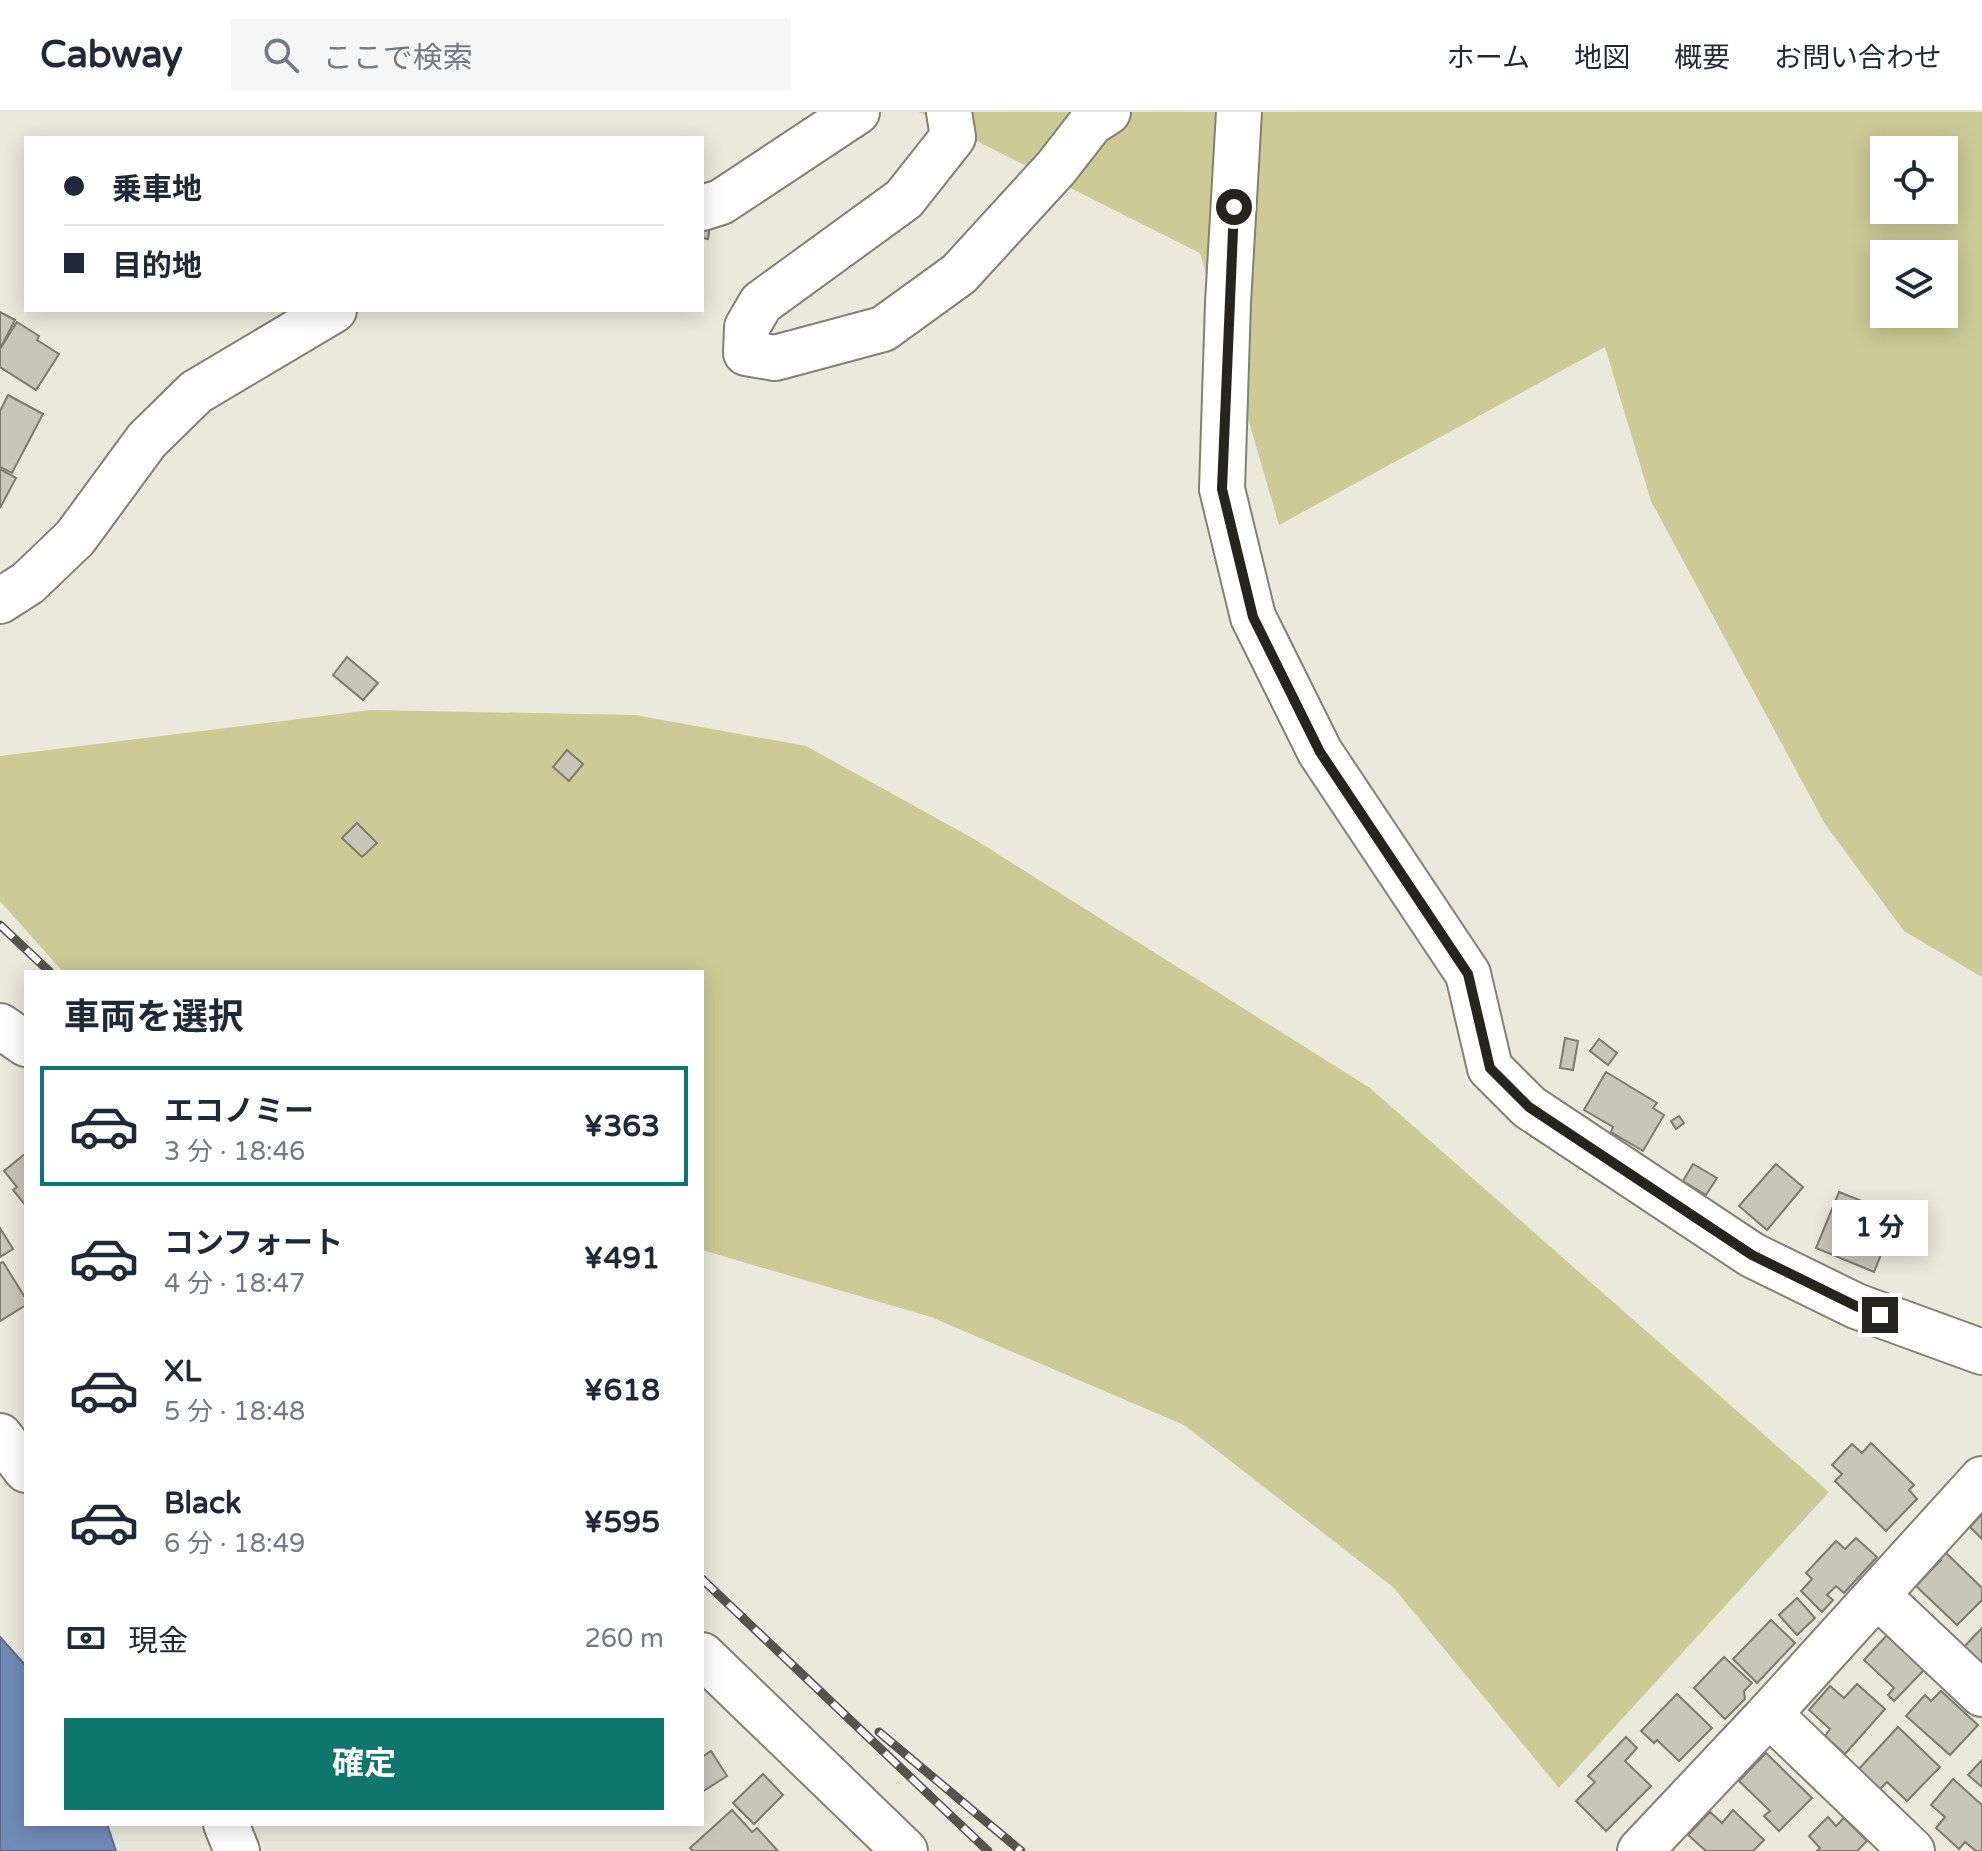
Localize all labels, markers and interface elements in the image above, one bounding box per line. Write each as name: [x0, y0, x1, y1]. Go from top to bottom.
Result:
search box: [231, 19, 791, 91]
text: Cabway: [40, 32, 183, 78]
icon: search: [259, 33, 303, 77]
text: ここで検索: [323, 40, 473, 77]
text: ホーム: [1447, 41, 1530, 75]
text: 地図: [1574, 41, 1630, 75]
text: 概要: [1674, 41, 1730, 75]
text: お問い合わせ: [1774, 41, 1942, 75]
map controls: [1870, 136, 1958, 328]
button: locate: [1870, 136, 1958, 224]
text: 乗車地: [112, 171, 202, 208]
route start: [1216, 189, 1252, 225]
button: layers: [1870, 240, 1958, 328]
text: 目的地: [112, 248, 202, 285]
text: 車両を選択: [64, 996, 244, 1039]
icon: car: [68, 1090, 140, 1162]
text: エコノミー: [164, 1093, 314, 1130]
text: ¥363: [584, 1108, 660, 1145]
text: 3 分 · 18:46: [164, 1136, 305, 1167]
callout: 1 分: [1832, 1199, 1928, 1255]
text: 1 分: [1855, 1212, 1905, 1243]
icon: car: [68, 1222, 140, 1294]
text: コンフォート: [164, 1225, 343, 1262]
text: ¥491: [584, 1240, 660, 1277]
text: 4 分 · 18:47: [164, 1268, 305, 1299]
route end: [1862, 1297, 1898, 1333]
text: XL: [164, 1353, 201, 1390]
icon: car: [68, 1354, 140, 1426]
text: ¥618: [584, 1372, 660, 1409]
text: 5 分 · 18:48: [164, 1396, 305, 1427]
text: Black: [164, 1485, 241, 1522]
icon: car: [68, 1486, 140, 1558]
text: ¥595: [584, 1504, 660, 1541]
text: 6 分 · 18:49: [164, 1528, 305, 1559]
icon: cash: [64, 1616, 108, 1660]
text: 現金: [128, 1623, 188, 1660]
text: 260 m: [584, 1623, 664, 1654]
button: 確定: [64, 1718, 664, 1810]

